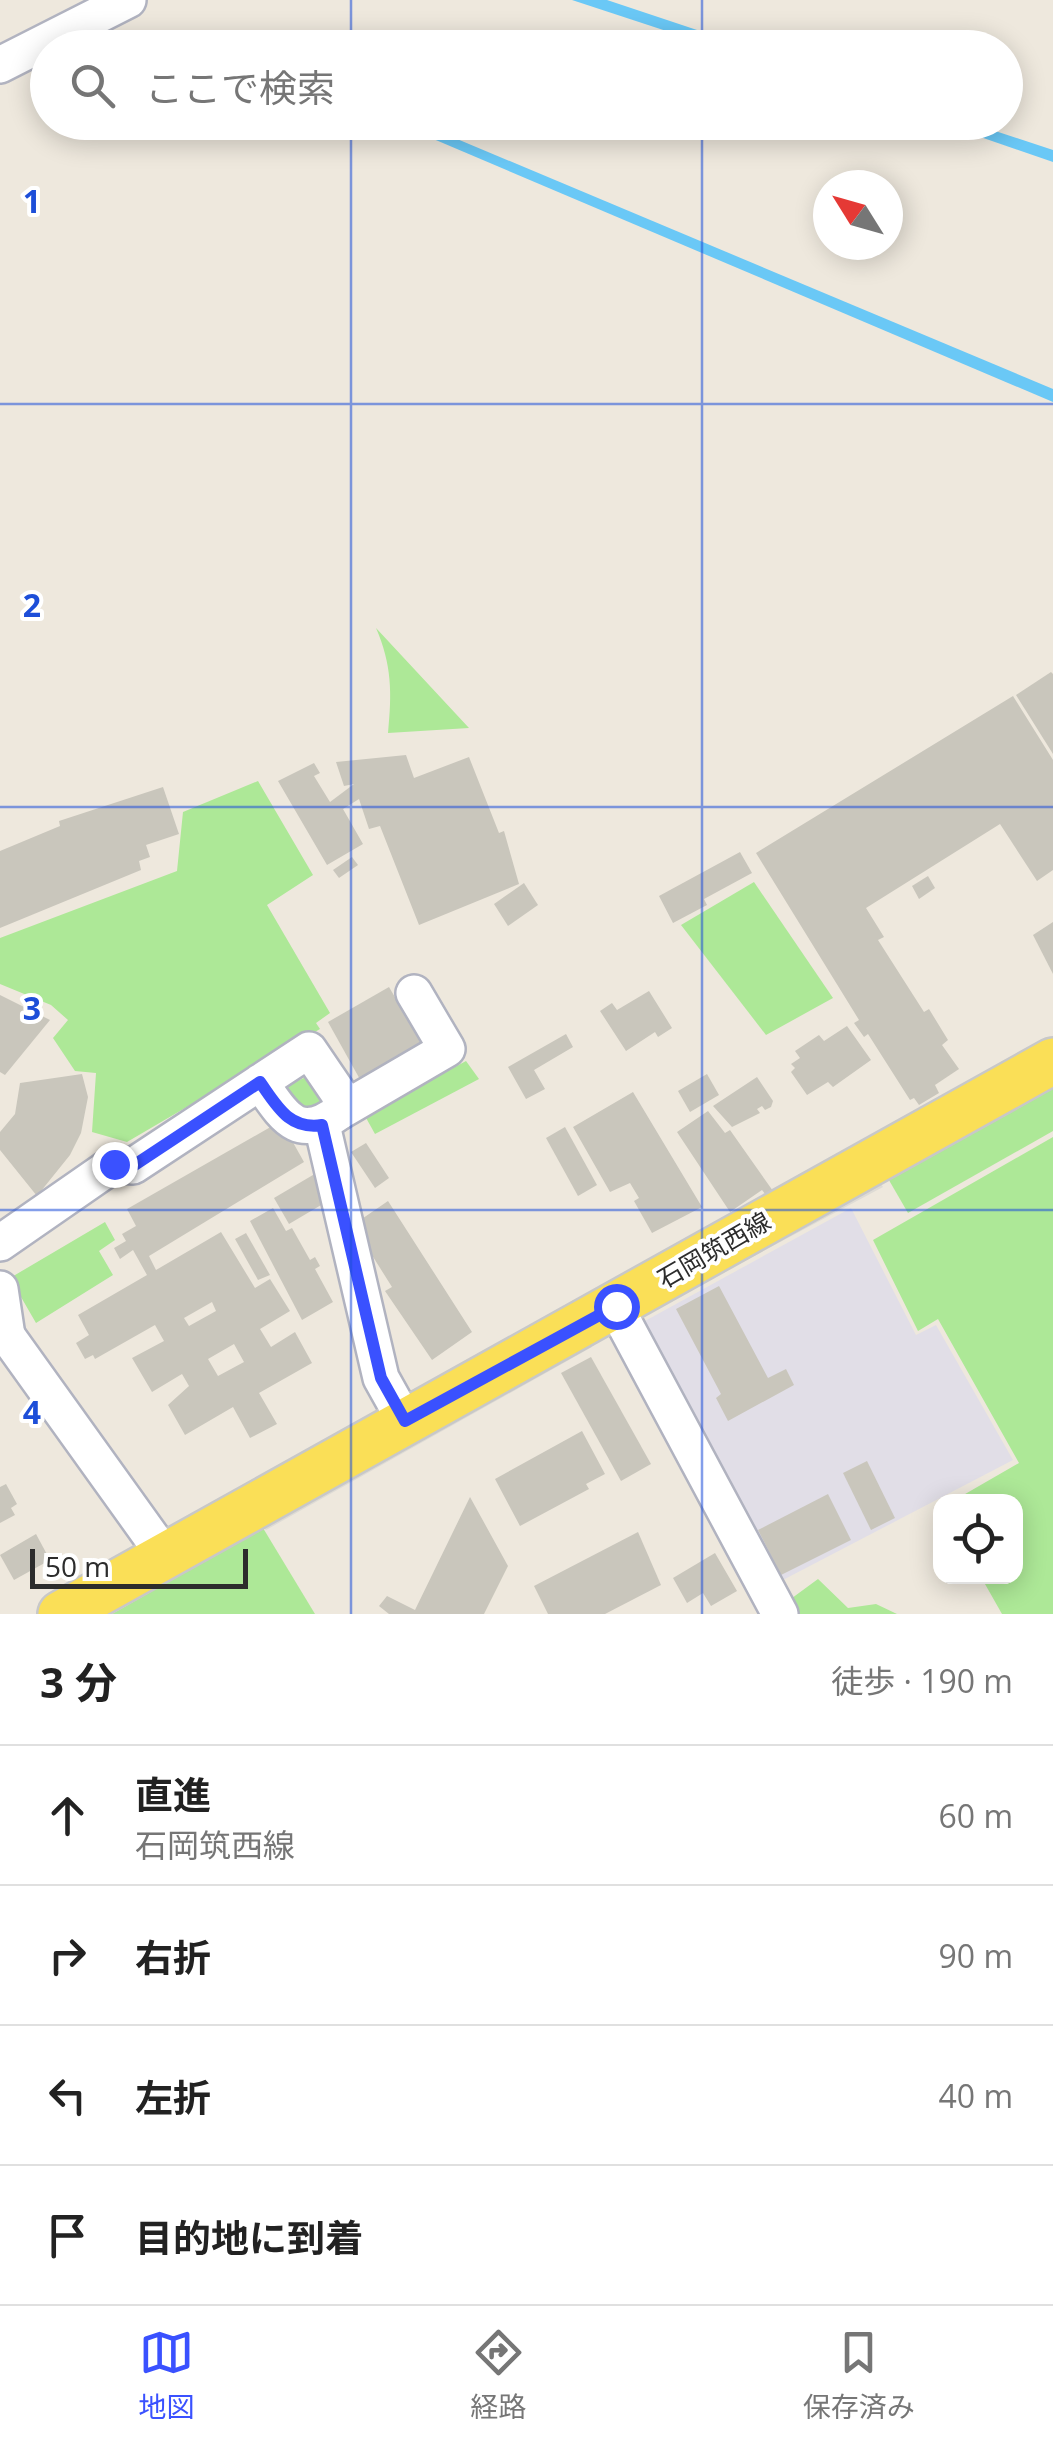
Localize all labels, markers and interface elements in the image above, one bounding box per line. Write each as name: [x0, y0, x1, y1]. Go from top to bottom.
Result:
search box: [30, 30, 1023, 140]
icon: search: [65, 58, 120, 113]
text: ここで検索: [145, 61, 335, 113]
north arrow: [813, 170, 903, 260]
text: 1: [23, 179, 41, 222]
text: 2: [23, 583, 41, 626]
text: 3: [23, 986, 41, 1029]
route end: [92, 1142, 138, 1188]
street label: 石岡筑西線: [651, 1203, 776, 1295]
route start: [594, 1284, 640, 1330]
text: 4: [23, 1390, 41, 1433]
map controls: [933, 1494, 1023, 1584]
button: locate: [933, 1494, 1023, 1584]
scale bar: [30, 1544, 248, 1588]
text: 50 m: [45, 1547, 110, 1585]
text: 3 分: [40, 1653, 117, 1710]
text: 徒歩 · 190 m: [831, 1659, 1013, 1702]
text: 直進: [135, 1768, 211, 1820]
icon: ahead: [40, 1788, 95, 1843]
text: 60 m: [938, 1794, 1013, 1837]
text: 石岡筑西線: [135, 1823, 295, 1866]
icon: right: [40, 1928, 95, 1983]
text: 右折: [135, 1931, 211, 1983]
text: 90 m: [938, 1934, 1013, 1977]
icon: left: [40, 2068, 95, 2123]
text: 左折: [135, 2071, 211, 2123]
text: 40 m: [938, 2074, 1013, 2117]
icon: arrive: [40, 2208, 95, 2263]
text: 目的地に到着: [135, 2211, 363, 2263]
tab: 地図: [138, 2325, 194, 2425]
tab: 経路: [470, 2325, 527, 2425]
tab: 保存済み: [803, 2325, 915, 2425]

